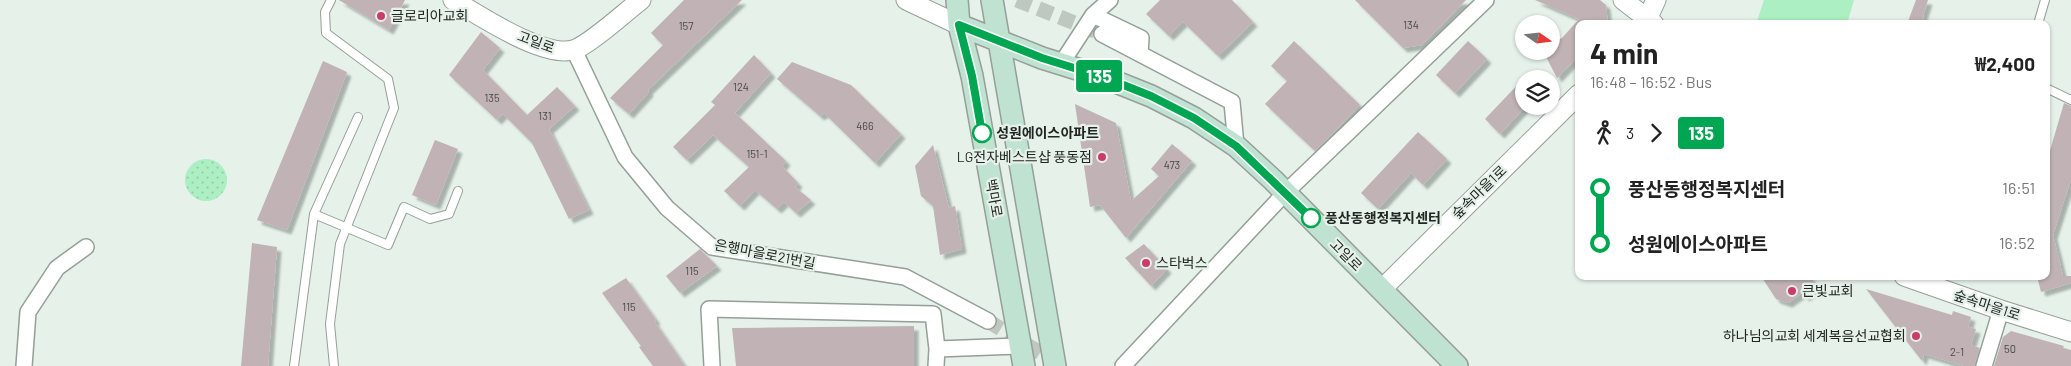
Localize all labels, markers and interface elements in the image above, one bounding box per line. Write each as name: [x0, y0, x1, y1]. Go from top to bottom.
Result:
place label: 글로리아교회: [391, 7, 468, 24]
marker: 글로리아교회: [375, 10, 387, 22]
north arrow: [1515, 15, 1560, 60]
map controls: [1515, 15, 1560, 115]
house number: 134: [1403, 18, 1419, 31]
house number: 157: [679, 19, 693, 32]
street label: 고일로: [515, 27, 557, 56]
text: 4 min: [1590, 36, 1658, 70]
text: ₩2,400: [1975, 52, 2035, 75]
line badge: 135: [1070, 60, 1128, 92]
text: 135: [1086, 65, 1112, 87]
button: layers: [1515, 70, 1560, 115]
text: 16:48 – 16:52 · Bus: [1590, 72, 1712, 91]
house number: 124: [733, 80, 749, 93]
house number: 135: [484, 91, 500, 104]
house number: 131: [538, 109, 552, 122]
house number: 466: [856, 119, 874, 132]
icon: walk: [1590, 119, 1618, 147]
icon: forward: [1642, 119, 1670, 147]
text: 135: [1688, 122, 1714, 144]
marker: 성원에이스아파트: [972, 123, 992, 143]
text: 3: [1626, 123, 1634, 142]
place label: 성원에이스아파트: [996, 124, 1099, 141]
house number: 151-1: [746, 147, 768, 160]
place label: LG전자베스트샵 풍동점: [957, 148, 1092, 165]
marker: LG전자베스트샵 풍동점: [1096, 151, 1108, 163]
house number: 473: [1164, 158, 1180, 171]
street label: 숲속마을1로: [1448, 161, 1510, 222]
street label: 백마로: [983, 177, 1006, 219]
text: 풍산동행정복지센터: [1628, 177, 1785, 200]
text: 16:51: [2002, 178, 2035, 197]
marker: 풍산동행정복지센터: [1301, 208, 1321, 228]
place label: 풍산동행정복지센터: [1325, 209, 1441, 226]
text: 성원에이스아파트: [1628, 232, 1768, 255]
text: 16:52: [1999, 233, 2035, 252]
street label: 은행마을로21번길: [713, 235, 817, 272]
street label: 고일로: [1327, 235, 1366, 274]
place label: 스타벅스: [1156, 254, 1208, 271]
marker: 스타벅스: [1140, 257, 1152, 269]
house number: 115: [685, 264, 699, 277]
place label: 큰빛교회: [1802, 282, 1854, 299]
marker: 큰빛교회: [1786, 285, 1798, 297]
street label: 숲속마을1로: [1952, 286, 2023, 323]
house number: 115: [622, 300, 636, 313]
place label: 하나님의교회 세계복음선교협회: [1723, 327, 1906, 344]
marker: 하나님의교회 세계복음선교협회: [1910, 330, 1922, 342]
house number: 50: [2004, 342, 2016, 355]
house number: 2-1: [1950, 345, 1964, 358]

